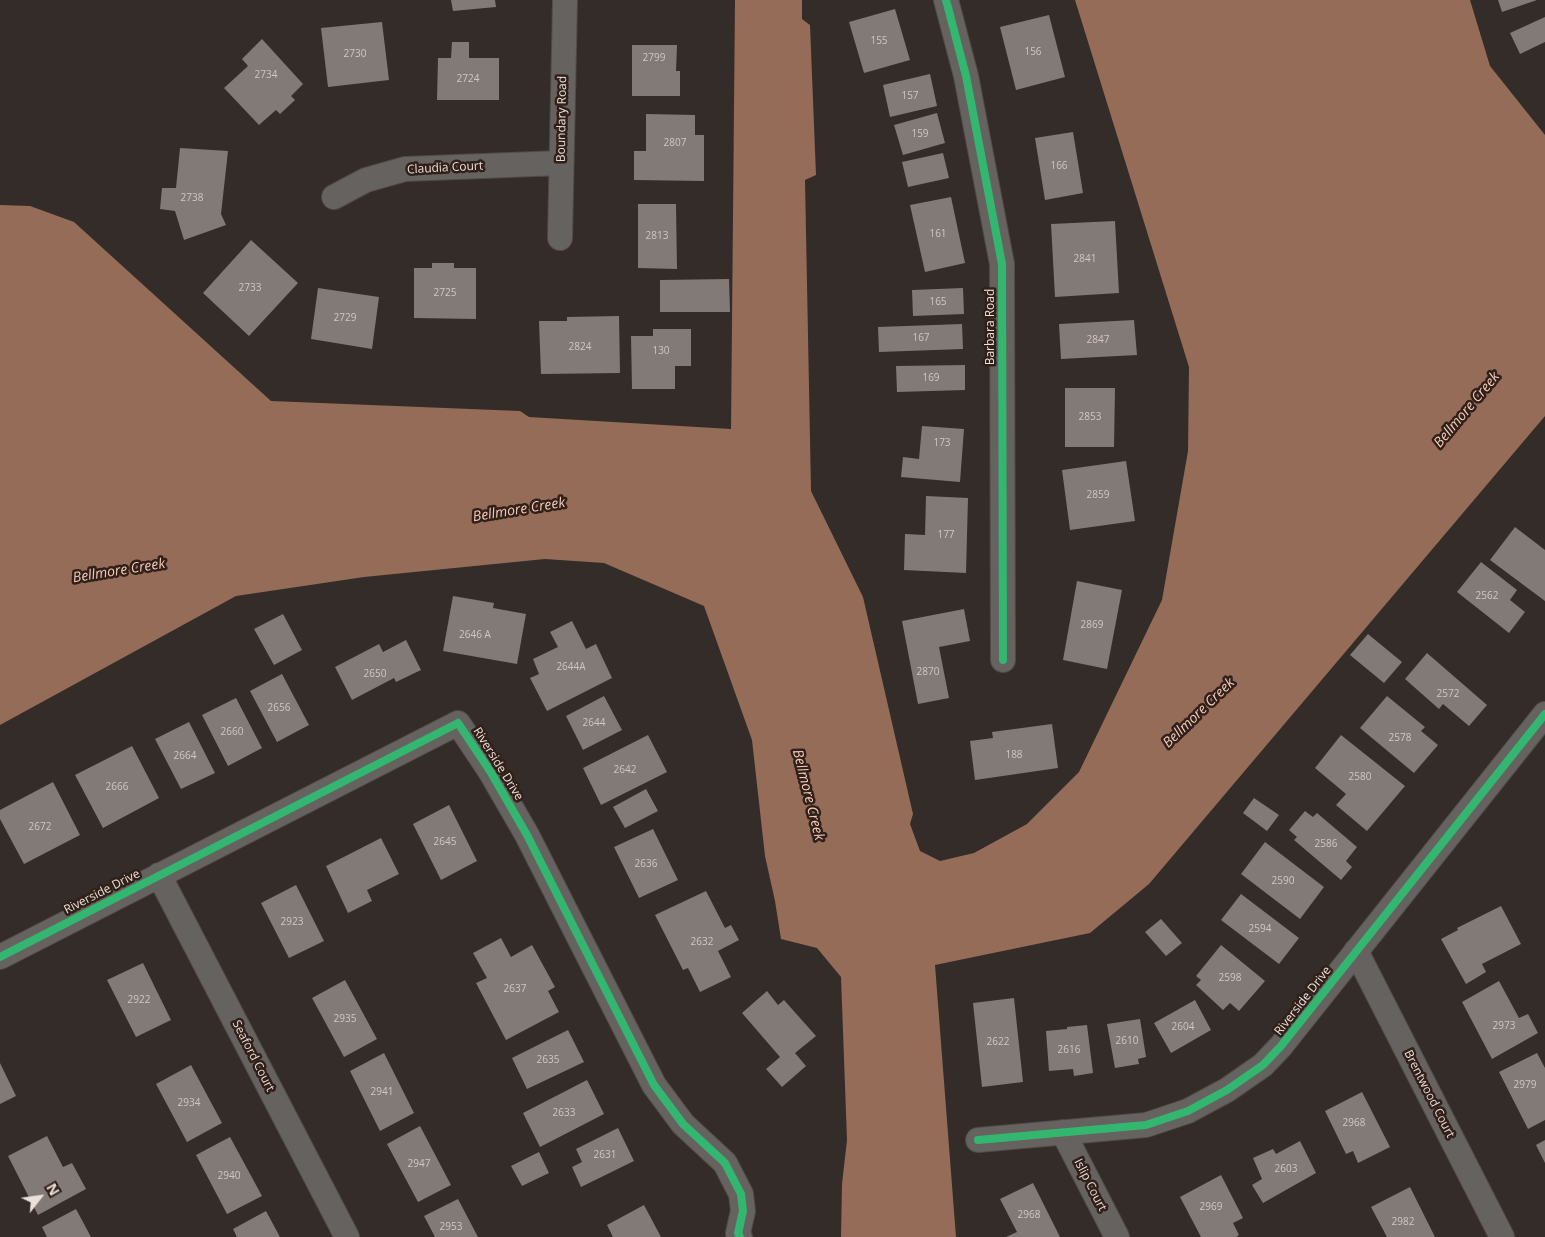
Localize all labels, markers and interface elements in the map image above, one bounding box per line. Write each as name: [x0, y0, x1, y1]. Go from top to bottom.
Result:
house number: 155: [870, 35, 888, 47]
house number: 156: [1024, 46, 1042, 58]
house number: 2730: [344, 48, 366, 60]
house number: 2799: [643, 52, 665, 64]
house number: 2734: [255, 69, 277, 81]
house number: 2724: [457, 73, 479, 85]
street label: Boundary Road: [554, 76, 570, 162]
house number: 157: [901, 90, 919, 102]
house number: 159: [911, 128, 929, 140]
house number: 2807: [664, 137, 686, 149]
street label: Claudia Court: [407, 159, 483, 177]
house number: 166: [1050, 160, 1068, 172]
house number: 2738: [181, 192, 203, 204]
house number: 161: [929, 228, 947, 240]
house number: 2813: [646, 230, 668, 242]
house number: 2841: [1074, 253, 1096, 265]
house number: 2733: [239, 282, 261, 294]
house number: 2725: [434, 287, 456, 299]
street label: Barbara Road: [984, 289, 998, 365]
house number: 165: [929, 296, 947, 308]
house number: 2729: [334, 312, 356, 324]
house number: 167: [912, 332, 930, 344]
house number: 2847: [1087, 334, 1109, 346]
house number: 2824: [569, 341, 591, 353]
house number: 130: [652, 345, 670, 357]
water label: Bellmore Creek: [1431, 369, 1503, 451]
house number: 169: [922, 372, 940, 384]
house number: 2853: [1079, 411, 1101, 423]
house number: 173: [933, 437, 951, 449]
house number: 2859: [1087, 489, 1109, 501]
water label: Bellmore Creek: [472, 494, 566, 526]
house number: 177: [937, 529, 955, 541]
water label: Bellmore Creek: [72, 555, 166, 587]
house number: 2562: [1476, 590, 1498, 602]
house number: 2869: [1081, 619, 1103, 631]
house number: 2646 A: [459, 629, 491, 641]
house number: 2644A: [556, 661, 586, 673]
house number: 2870: [917, 666, 939, 678]
house number: 2650: [364, 668, 386, 680]
water label: Bellmore Creek: [1160, 675, 1238, 751]
house number: 2572: [1437, 688, 1459, 700]
house number: 2656: [268, 702, 290, 714]
house number: 2644: [583, 717, 605, 729]
street label: Riverside Drive: [470, 725, 526, 803]
house number: 2660: [221, 726, 243, 738]
house number: 2578: [1389, 732, 1411, 744]
water label: Bellmore Creek: [789, 748, 827, 842]
house number: 188: [1005, 749, 1023, 761]
house number: 2664: [174, 750, 196, 762]
house number: 2642: [614, 764, 636, 776]
house number: 2580: [1349, 771, 1371, 783]
house number: 2666: [106, 781, 128, 793]
house number: 2672: [29, 821, 51, 833]
house number: 2645: [434, 836, 456, 848]
house number: 2586: [1315, 838, 1337, 850]
house number: 2636: [635, 858, 657, 870]
street label: Riverside Drive: [62, 867, 142, 917]
house number: 2590: [1272, 875, 1294, 887]
house number: 2923: [281, 916, 303, 928]
house number: 2594: [1249, 923, 1271, 935]
house number: 2632: [691, 936, 713, 948]
street label: Riverside Drive: [1272, 964, 1334, 1038]
house number: 2598: [1219, 972, 1241, 984]
house number: 2637: [504, 983, 526, 995]
house number: 2922: [128, 994, 150, 1006]
house number: 2935: [334, 1013, 356, 1025]
street label: Seaford Court: [229, 1018, 277, 1094]
house number: 2973: [1493, 1020, 1515, 1032]
house number: 2604: [1172, 1021, 1194, 1033]
house number: 2610: [1116, 1035, 1138, 1047]
house number: 2622: [987, 1036, 1009, 1048]
house number: 2616: [1058, 1044, 1080, 1056]
street label: Brentwood Court: [1401, 1048, 1457, 1140]
house number: 2635: [537, 1054, 559, 1066]
house number: 2979: [1514, 1079, 1536, 1091]
house number: 2941: [371, 1086, 393, 1098]
house number: 2934: [178, 1097, 200, 1109]
house number: 2633: [553, 1107, 575, 1119]
house number: 2968: [1343, 1117, 1365, 1129]
house number: 2631: [594, 1149, 616, 1161]
street label: Islip Court: [1071, 1156, 1109, 1214]
house number: 2947: [408, 1158, 430, 1170]
house number: 2603: [1275, 1163, 1297, 1175]
house number: 2940: [218, 1170, 240, 1182]
north arrow: [15, 1172, 65, 1222]
text: N: [42, 1180, 64, 1199]
house number: 2969: [1200, 1201, 1222, 1213]
house number: 2968: [1018, 1209, 1040, 1221]
house number: 2982: [1392, 1216, 1414, 1228]
house number: 2953: [440, 1221, 462, 1233]

